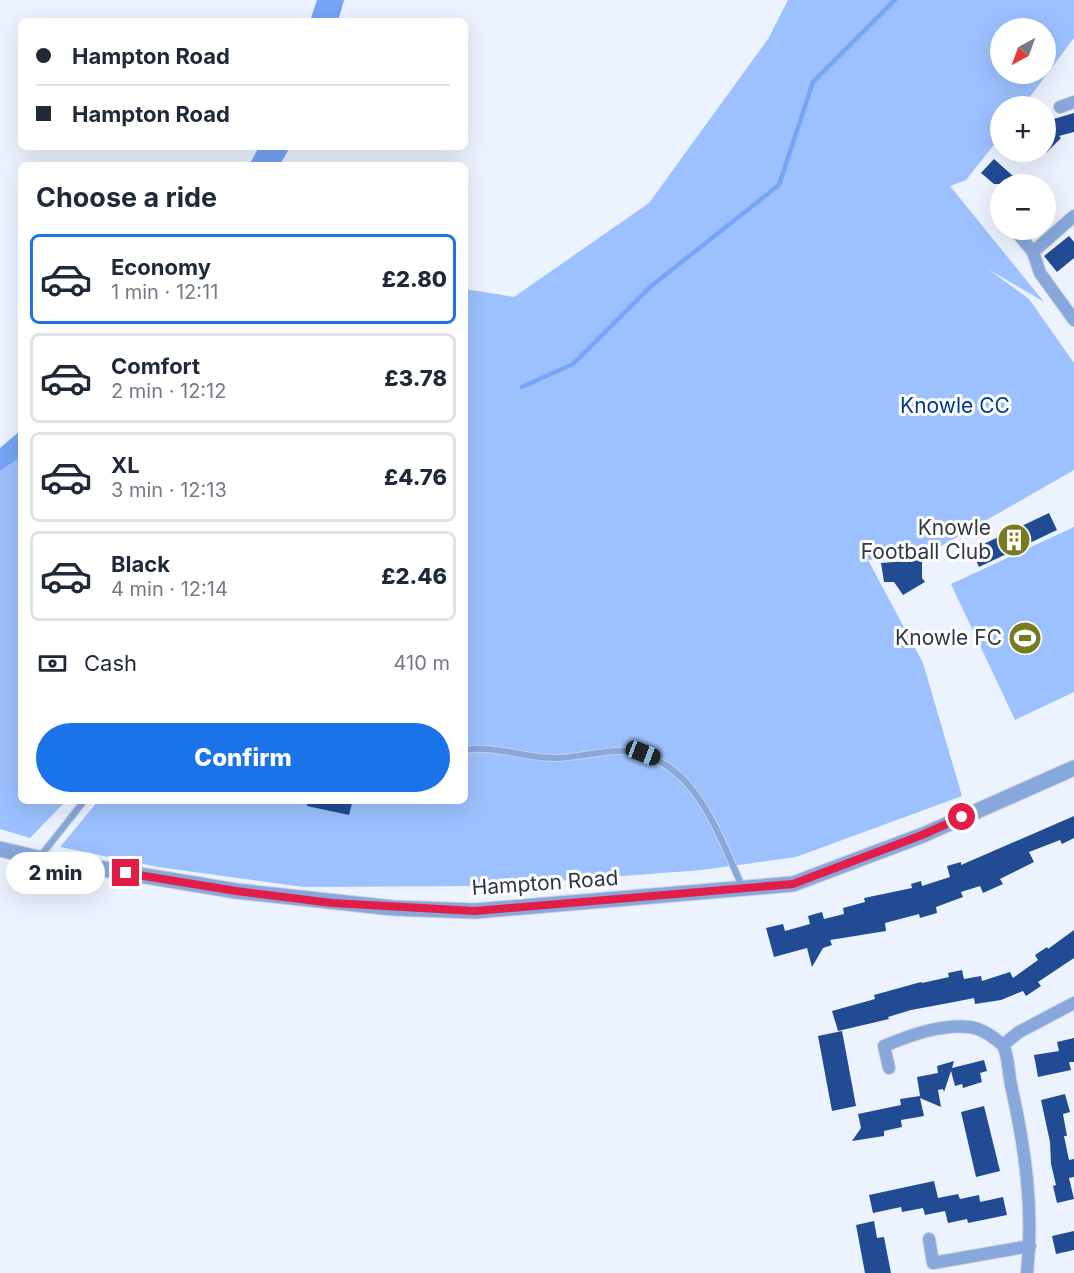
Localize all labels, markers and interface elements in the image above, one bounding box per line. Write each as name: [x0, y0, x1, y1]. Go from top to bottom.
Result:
north arrow: [990, 18, 1056, 84]
map controls: [990, 18, 1056, 240]
text: Hampton Road: [72, 43, 230, 69]
button: +: [990, 96, 1056, 162]
text: Hampton Road: [72, 101, 230, 127]
button: −: [990, 174, 1056, 240]
text: Choose a ride: [36, 181, 217, 214]
icon: car: [39, 252, 93, 306]
text: Economy: [111, 254, 211, 280]
text: £2.80: [382, 266, 447, 292]
text: 1 min · 12:11: [111, 280, 218, 304]
icon: car: [39, 351, 93, 405]
text: Comfort: [111, 353, 200, 379]
text: £3.78: [384, 365, 447, 391]
text: 2 min · 12:12: [111, 379, 226, 403]
park label: Knowle CC: [900, 393, 1010, 418]
icon: car: [39, 450, 93, 504]
text: XL: [111, 452, 140, 478]
text: £4.76: [384, 464, 447, 490]
text: 3 min · 12:13: [111, 478, 227, 502]
place label: Knowle Football Club: [861, 515, 991, 564]
building icon: Knowle Football Club: [996, 522, 1032, 558]
icon: car: [39, 549, 93, 603]
text: Black: [111, 551, 170, 577]
text: £2.46: [381, 563, 447, 589]
text: 4 min · 12:14: [111, 577, 228, 601]
sports icon: Knowle FC: [1007, 620, 1043, 656]
place label: Knowle FC: [895, 625, 1002, 650]
icon: cash: [36, 647, 69, 680]
text: Cash: [84, 650, 137, 676]
text: 410 m: [394, 651, 450, 675]
button: Confirm: [36, 723, 450, 792]
car: [623, 738, 663, 768]
route start: [948, 803, 975, 830]
callout: 2 min: [6, 852, 105, 894]
route end: [112, 859, 139, 886]
text: 2 min: [28, 861, 83, 885]
street label: Hampton Road: [471, 865, 619, 900]

